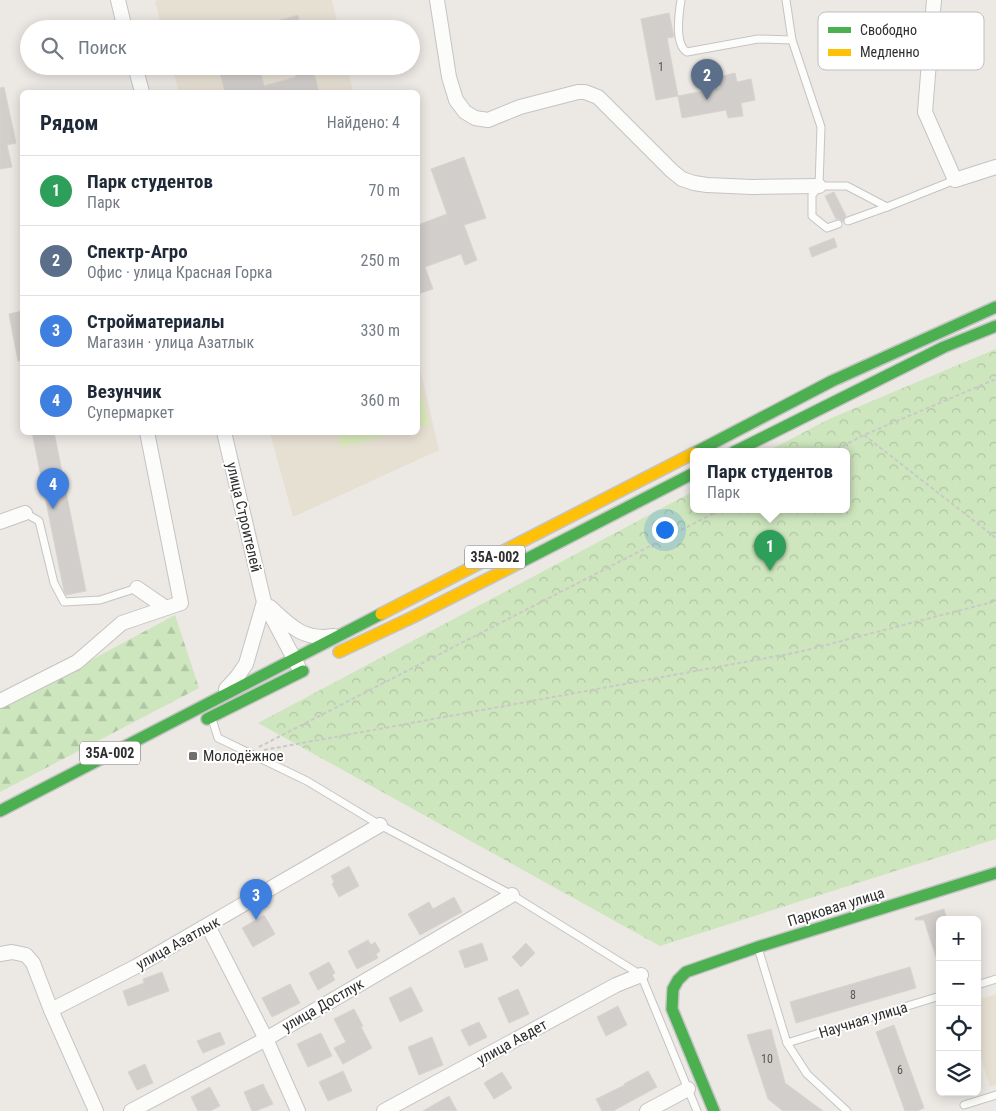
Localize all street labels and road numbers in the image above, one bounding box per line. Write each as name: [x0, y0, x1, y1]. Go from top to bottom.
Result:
street label: улица Строителей: [223, 460, 265, 574]
road number: 35А-002: [465, 546, 525, 568]
road number: 35А-002: [80, 741, 140, 764]
street label: Парковая улица: [785, 884, 887, 930]
street label: улица Азатлык: [133, 913, 223, 973]
street label: улица Достлук: [279, 974, 367, 1036]
street label: Научная улица: [817, 998, 909, 1042]
street label: улица Авдет: [474, 1015, 550, 1069]

